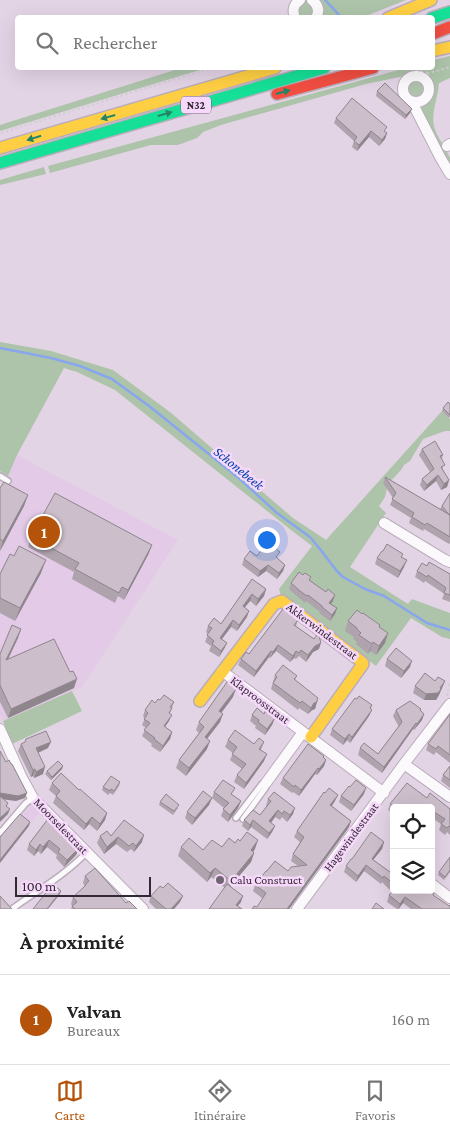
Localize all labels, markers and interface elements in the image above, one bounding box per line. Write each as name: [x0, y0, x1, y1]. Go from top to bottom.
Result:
search box: [15, 15, 435, 70]
icon: search: [33, 29, 61, 57]
text: Rechercher: [73, 32, 157, 53]
one-way arrow: [275, 88, 290, 96]
road number: N32: [181, 96, 211, 114]
one-way arrow: [158, 110, 173, 118]
one-way arrow: [101, 113, 116, 121]
one-way arrow: [27, 135, 42, 143]
water label: Schonebeek: [211, 443, 268, 493]
pin: 1: [28, 513, 60, 551]
your location: [254, 527, 280, 553]
street label: Akkerwindestraat: [284, 600, 361, 663]
street label: Klaproosstraat: [228, 673, 293, 727]
street label: Moorselestraat: [31, 795, 92, 858]
street label: Hagewindestraat: [321, 799, 382, 874]
map controls: [390, 804, 435, 894]
button: locate: [390, 804, 435, 849]
button: layers: [390, 849, 435, 894]
place label: Calu Construct: [230, 873, 303, 887]
scale bar: [15, 874, 151, 897]
marker: Calu Construct: [214, 874, 226, 886]
text: 100 m: [22, 878, 56, 894]
text: À proximité: [20, 930, 124, 954]
text: Valvan: [67, 1001, 121, 1022]
text: 1: [33, 1011, 39, 1028]
text: 160 m: [392, 1011, 430, 1028]
text: Bureaux: [67, 1022, 120, 1039]
tab: Carte: [55, 1077, 85, 1123]
tab: Itinéraire: [194, 1077, 246, 1123]
tab: Favoris: [355, 1077, 395, 1123]

